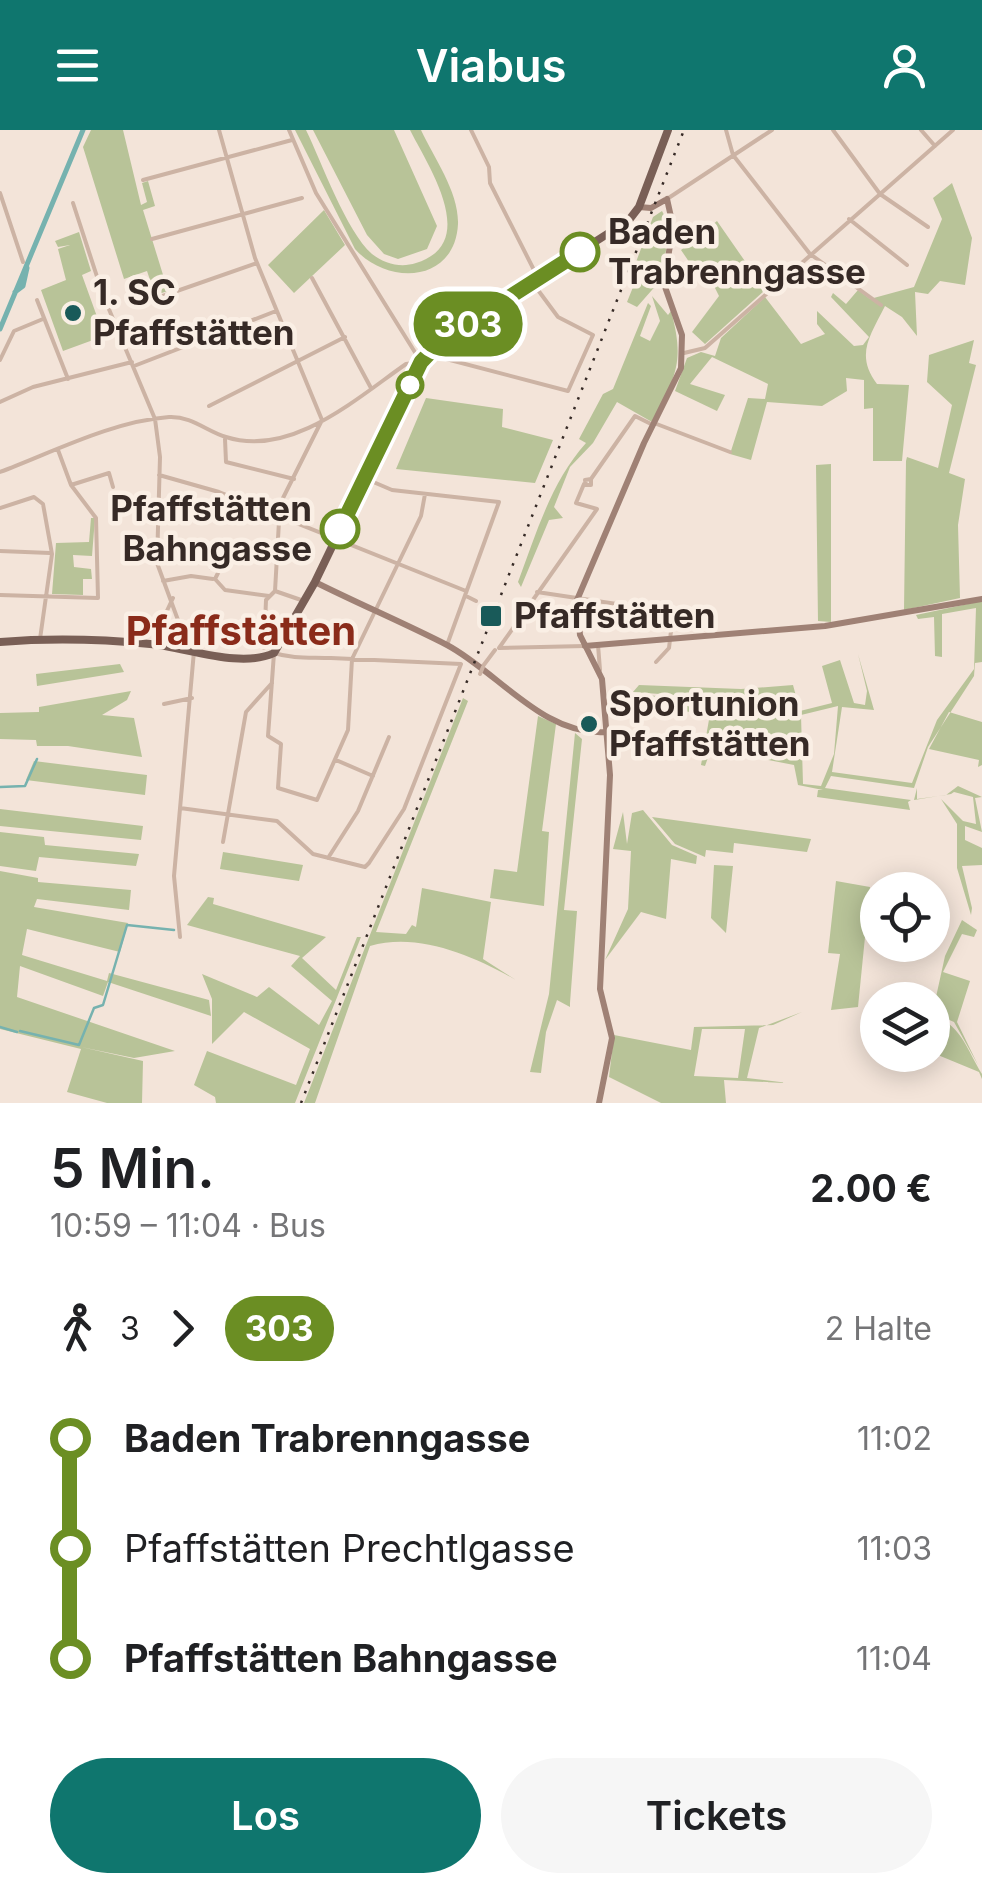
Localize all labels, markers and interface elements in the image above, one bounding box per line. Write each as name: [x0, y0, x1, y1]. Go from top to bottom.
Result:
icon: menu: [50, 38, 105, 93]
text: Viabus: [416, 38, 566, 93]
icon: person: [877, 38, 932, 93]
place label: Baden Trabrenngasse: [608, 210, 866, 292]
marker: Baden Trabrenngasse: [561, 233, 599, 271]
place label: 1. SC Pfaffstätten: [93, 271, 295, 353]
line badge: 303: [410, 292, 526, 356]
marker: 1. SC Pfaffstätten: [62, 302, 84, 324]
text: 303: [434, 303, 502, 345]
unlabelled marker: [397, 372, 423, 398]
place label: Pfaffstätten Bahngasse: [110, 487, 312, 569]
marker: Pfaffstätten Bahngasse: [321, 510, 359, 548]
place label: Pfaffstätten: [514, 594, 716, 636]
marker: Pfaffstätten: [478, 603, 504, 629]
district label: Pfaffstätten: [126, 606, 356, 655]
place label: Sportunion Pfaffstätten: [609, 682, 811, 764]
marker: Sportunion Pfaffstätten: [578, 713, 600, 735]
map controls: [860, 872, 950, 1072]
button: locate: [860, 872, 950, 962]
button: layers: [860, 982, 950, 1072]
text: 5 Min.: [50, 1135, 215, 1201]
text: 2.00 €: [810, 1165, 932, 1211]
text: 10:59 – 11:04 · Bus: [50, 1206, 326, 1245]
icon: walk: [50, 1301, 105, 1356]
icon: forward: [155, 1301, 210, 1356]
text: 303: [245, 1307, 314, 1349]
text: 3: [120, 1309, 140, 1348]
text: 2 Halte: [825, 1309, 932, 1348]
text: Baden Trabrenngasse: [124, 1415, 530, 1461]
text: 11:02: [857, 1419, 932, 1458]
text: Pfaffstätten Prechtlgasse: [124, 1525, 575, 1571]
text: 11:03: [857, 1529, 932, 1568]
text: Pfaffstätten Bahngasse: [124, 1635, 558, 1681]
text: 11:04: [856, 1639, 932, 1678]
button: Los: [50, 1758, 481, 1873]
button: Tickets: [501, 1758, 932, 1873]

